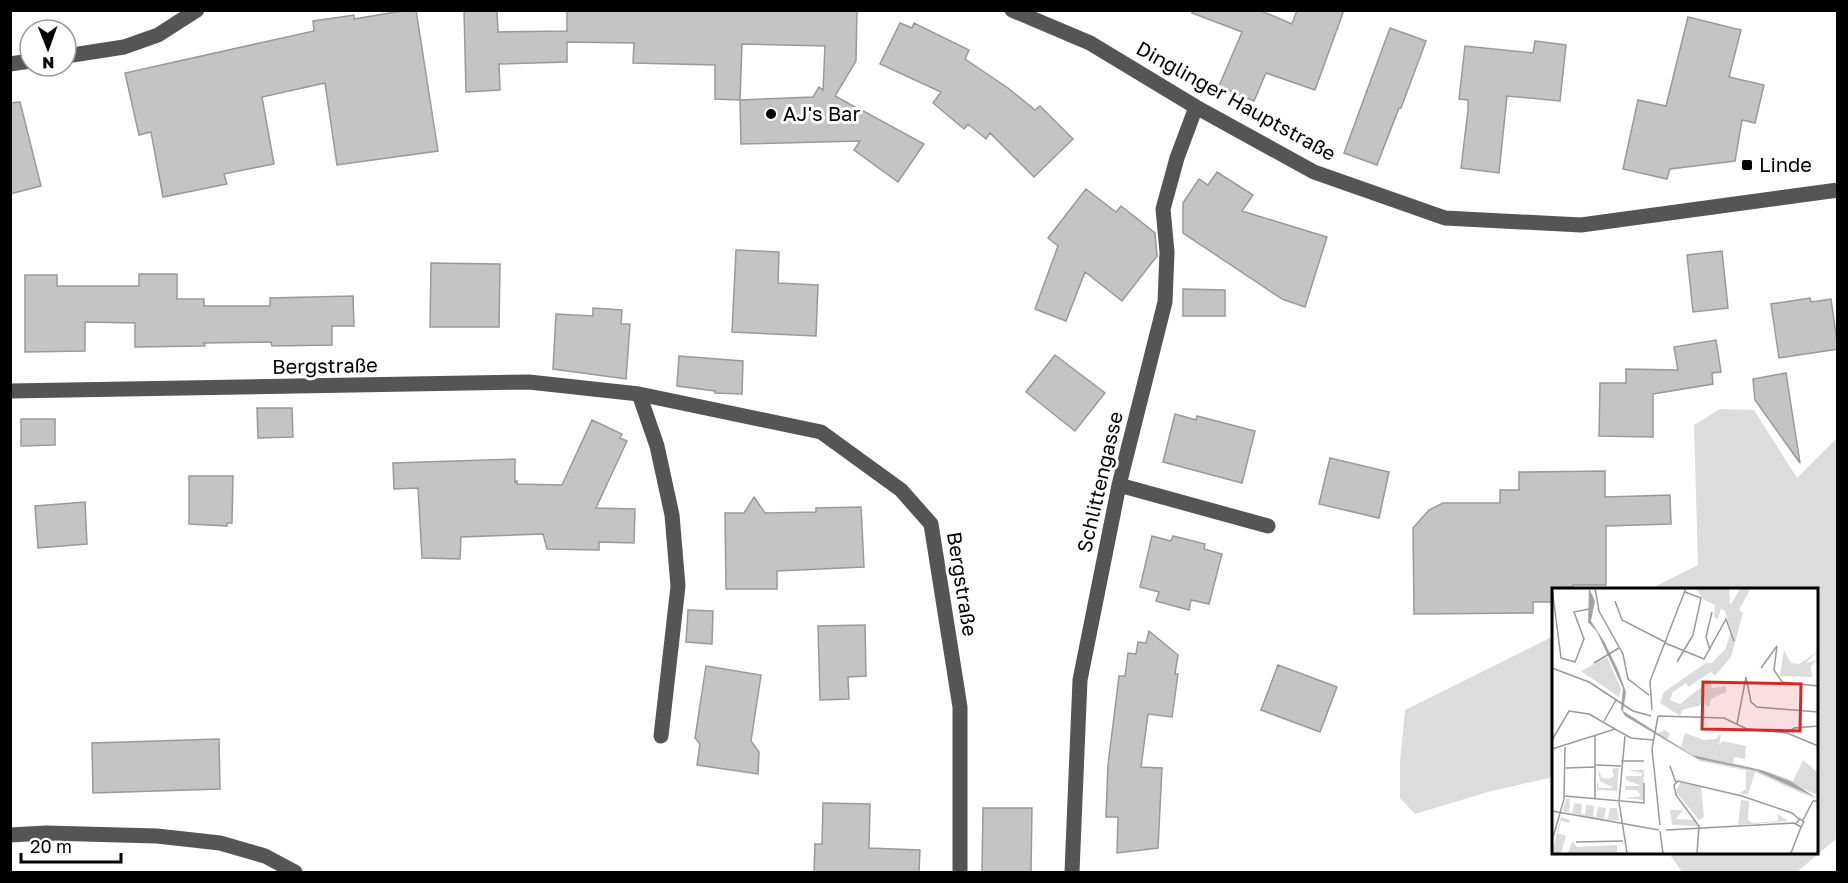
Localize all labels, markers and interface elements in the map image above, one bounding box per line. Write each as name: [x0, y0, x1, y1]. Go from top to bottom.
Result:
north arrow: [18, 18, 78, 78]
street label: Dinglinger Hauptstraße: [1133, 35, 1340, 165]
text: N: [42, 53, 55, 73]
place label: AJ's Bar: [783, 101, 860, 125]
marker: AJ's Bar: [764, 107, 778, 121]
place label: Linde: [1759, 152, 1812, 176]
marker: Linde: [1740, 158, 1754, 172]
street label: Bergstraße: [272, 352, 378, 378]
street label: Schlittengasse: [1071, 409, 1127, 555]
street label: Bergstraße: [943, 530, 983, 638]
inset map: [1552, 588, 1818, 853]
scale bar: [21, 826, 122, 864]
text: 20 m: [30, 835, 72, 857]

